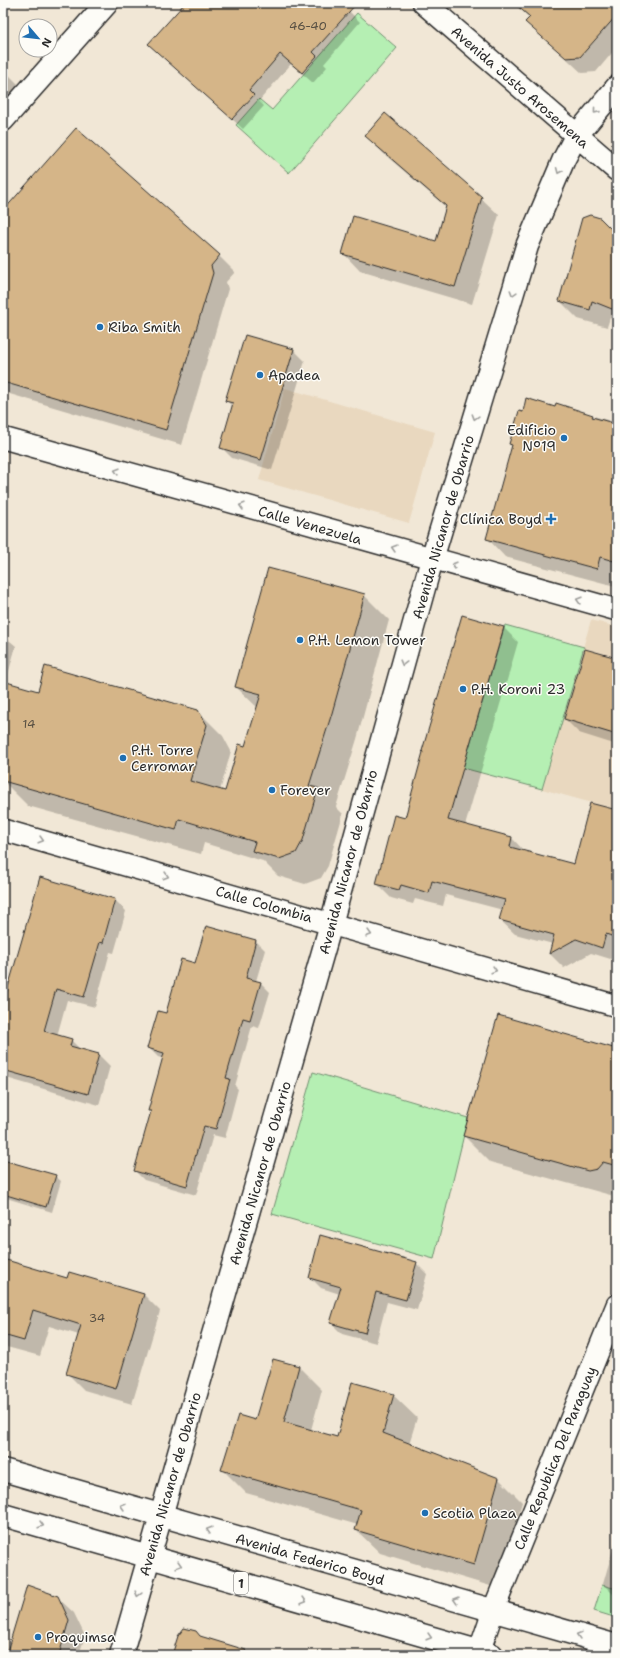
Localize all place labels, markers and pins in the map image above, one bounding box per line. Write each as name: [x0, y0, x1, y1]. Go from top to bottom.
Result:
place label: Riba Smith: [108, 318, 181, 336]
marker: Riba Smith: [95, 322, 105, 332]
place label: Apadea: [268, 366, 320, 384]
marker: Apadea: [255, 370, 265, 380]
place label: Edificio N°19: [507, 421, 556, 455]
marker: Edificio N°19: [559, 433, 569, 443]
place label: Clínica Boyd: [460, 510, 542, 528]
marker: Clínica Boyd: [545, 513, 557, 525]
place label: P.H. Lemon Tower: [308, 631, 426, 649]
marker: P.H. Lemon Tower: [295, 635, 305, 645]
place label: P.H. Koroni 23: [471, 680, 565, 698]
marker: P.H. Koroni 23: [458, 684, 468, 694]
place label: P.H. Torre Cerromar: [131, 741, 195, 775]
marker: P.H. Torre Cerromar: [118, 753, 128, 763]
place label: Forever: [280, 781, 331, 799]
marker: Forever: [267, 785, 277, 795]
place label: Scotia Plaza: [433, 1504, 517, 1522]
marker: Scotia Plaza: [420, 1508, 430, 1518]
place label: Proquimsa: [46, 1628, 116, 1646]
marker: Proquimsa: [33, 1632, 43, 1642]

